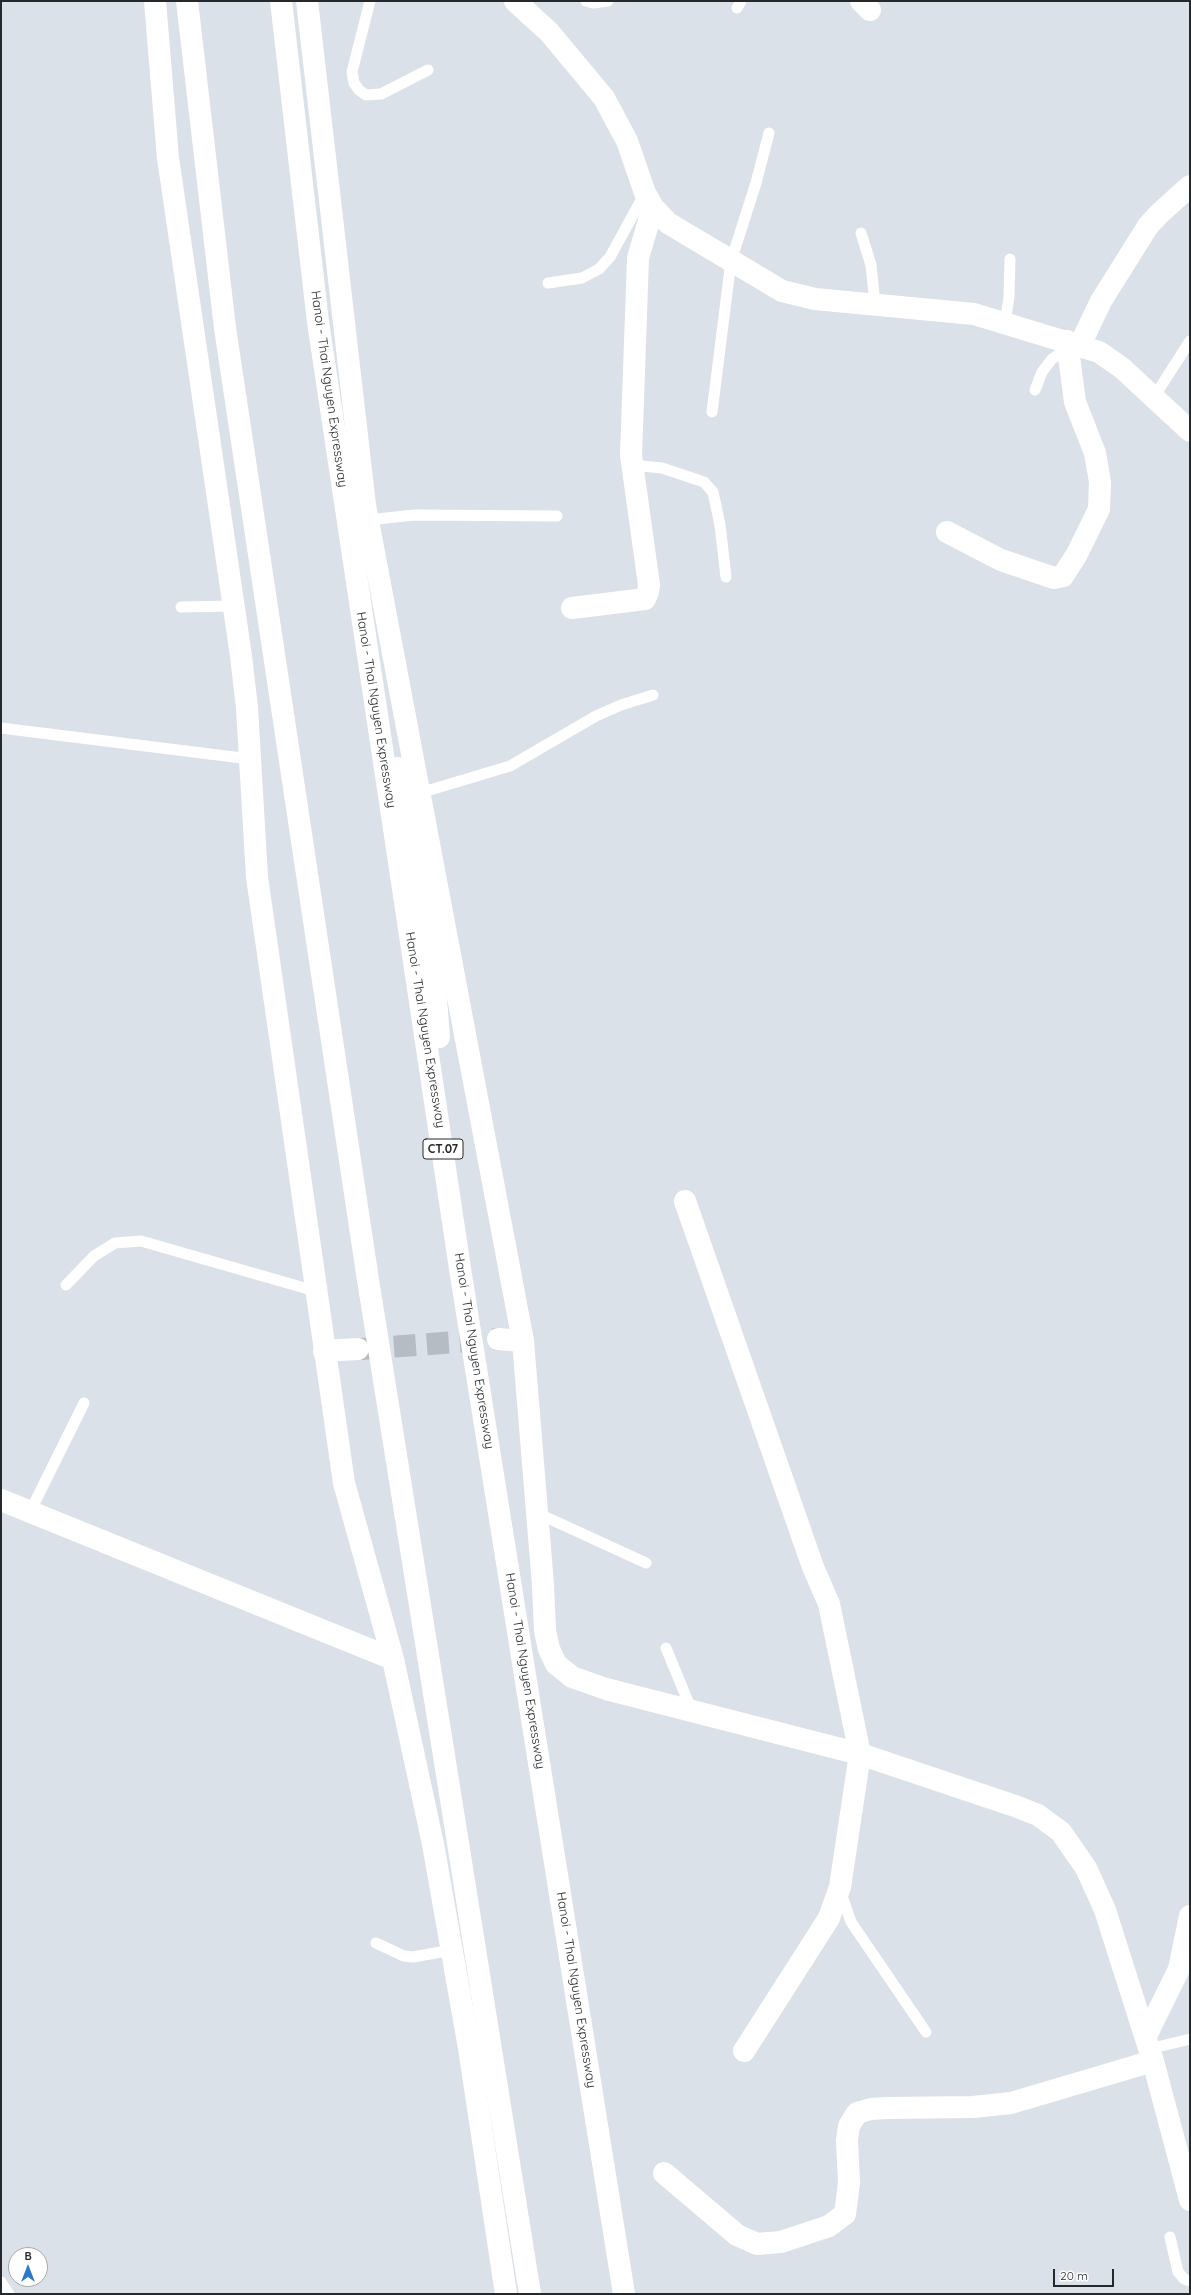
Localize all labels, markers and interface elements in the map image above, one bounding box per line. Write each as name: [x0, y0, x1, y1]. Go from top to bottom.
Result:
street label: Hanoi - Thai Nguyen Expressway: [307, 290, 351, 488]
street label: Hanoi - Thai Nguyen Expressway: [353, 611, 399, 809]
street label: Hanoi - Thai Nguyen Expressway: [402, 931, 448, 1129]
road number: CT.07: [423, 1139, 463, 1159]
street label: Hanoi - Thai Nguyen Expressway: [451, 1252, 497, 1450]
street label: Hanoi - Thai Nguyen Expressway: [502, 1572, 548, 1770]
street label: Hanoi - Thai Nguyen Expressway: [553, 1891, 599, 2089]
north arrow: [8, 2247, 48, 2287]
text: B: [24, 2249, 32, 2263]
scale bar: [1055, 2261, 1116, 2287]
text: 20 m: [1060, 2268, 1088, 2283]

